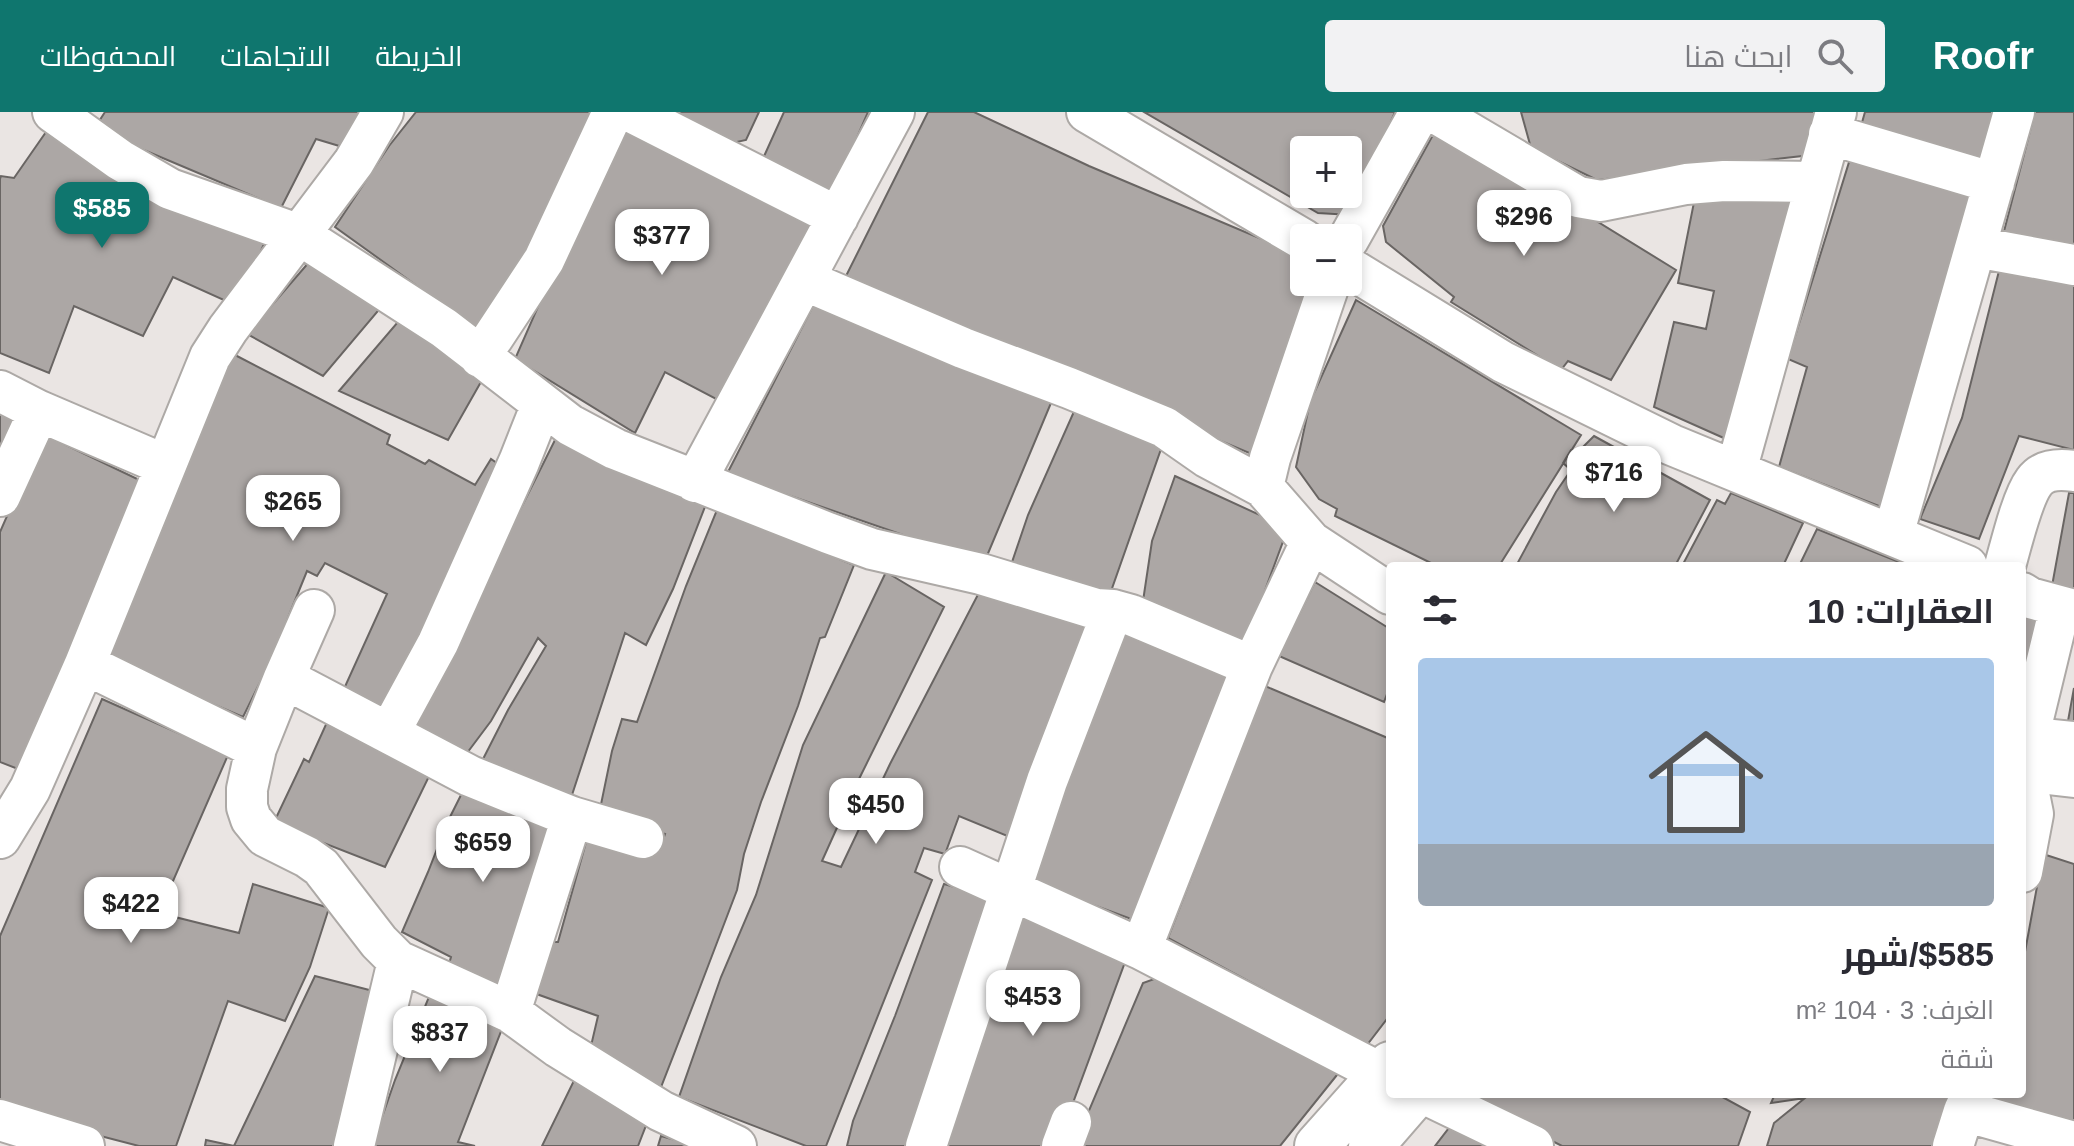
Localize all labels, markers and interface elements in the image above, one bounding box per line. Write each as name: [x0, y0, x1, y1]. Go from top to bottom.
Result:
search box: [1325, 20, 1885, 92]
icon: search: [1813, 34, 1857, 78]
text: Roofr: [1933, 35, 2034, 77]
text: ابحث هنا: [1684, 40, 1793, 73]
text: المحفوظات: [40, 41, 176, 72]
text: الاتجاهات: [220, 41, 331, 72]
text: الخريطة: [375, 41, 463, 72]
map controls: [1290, 136, 1362, 296]
button: +: [1290, 136, 1362, 208]
pin: $585: [55, 182, 149, 250]
pin: $296: [1477, 190, 1571, 258]
text: $585: [73, 193, 131, 223]
text: $296: [1495, 201, 1553, 231]
pin: $377: [615, 209, 709, 277]
text: $377: [633, 220, 691, 250]
button: −: [1290, 224, 1362, 296]
pin: $716: [1567, 446, 1661, 514]
text: $716: [1585, 457, 1643, 487]
pin: $265: [246, 475, 340, 543]
text: $265: [264, 486, 322, 516]
icon: filters: [1418, 588, 1462, 632]
text: العقارات: 10: [1807, 592, 1994, 630]
icon: home: [1634, 710, 1778, 854]
pin: $450: [829, 778, 923, 846]
text: $450: [847, 789, 905, 819]
pin: $659: [436, 816, 530, 884]
text: $659: [454, 827, 512, 857]
pin: $422: [84, 877, 178, 945]
text: $422: [102, 888, 160, 918]
text: $585/شهر: [1842, 935, 1994, 973]
pin: $453: [986, 970, 1080, 1038]
text: $453: [1004, 981, 1062, 1011]
text: الغرف: 3 · 104 m²: [1796, 995, 1994, 1025]
pin: $837: [393, 1006, 487, 1074]
text: $837: [411, 1017, 469, 1047]
text: شقة: [1941, 1044, 1994, 1074]

